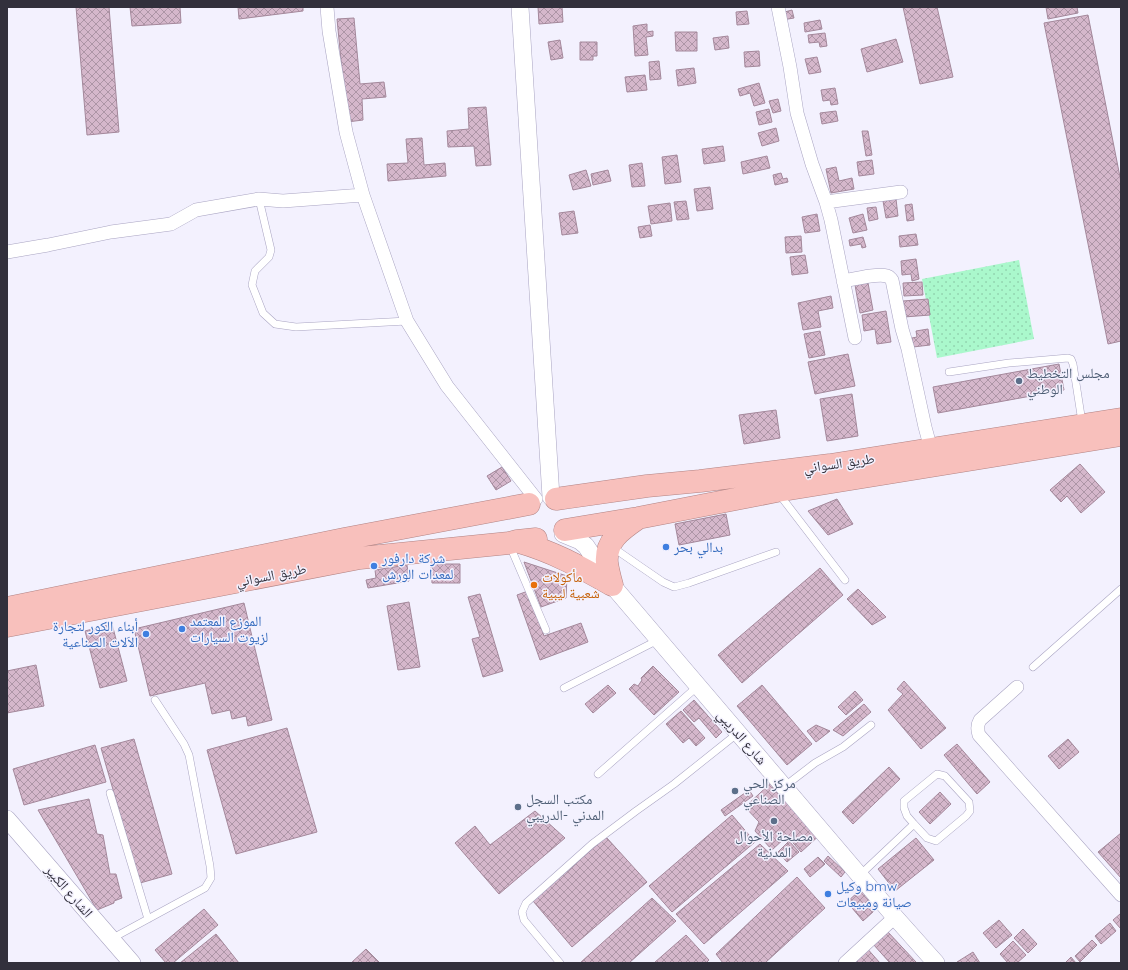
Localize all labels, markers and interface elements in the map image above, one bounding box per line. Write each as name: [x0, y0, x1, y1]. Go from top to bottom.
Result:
place label: مجلس التخطيط الوطني: [1027, 364, 1110, 401]
marker: مجلس التخطيط الوطني: [1014, 376, 1024, 386]
street label: طريق السواني: [802, 449, 876, 479]
place label: بدالي بحر: [673, 538, 723, 559]
marker: بدالي بحر: [661, 542, 671, 552]
place label: شركة دارفور لمعدات الورش: [381, 549, 454, 583]
street label: طريق السواني: [234, 559, 308, 593]
marker: شركة دارفور لمعدات الورش: [369, 561, 379, 571]
place label: مأكولات شعبية ليبية: [542, 568, 600, 602]
marker: مأكولات شعبية ليبية: [529, 580, 539, 590]
place label: الموزع المعتمد لزيوت السيارات: [190, 612, 268, 646]
place label: أبناء الكور لتجارة الاَلات الصناعية: [53, 617, 138, 651]
marker: الموزع المعتمد لزيوت السيارات: [177, 624, 187, 634]
marker: أبناء الكور لتجارة الاَلات الصناعية: [141, 629, 151, 639]
street label: شارع الدريبي: [711, 706, 771, 770]
place label: مركز الحي الصناعي: [743, 774, 796, 811]
marker: مركز الحي الصناعي: [730, 786, 740, 796]
place label: مكتب السجل المدني -الدريبي: [526, 790, 604, 827]
marker: مكتب السجل المدني -الدريبي: [513, 802, 523, 812]
marker: مصلحة الأحوال المدنية: [769, 816, 779, 826]
place label: مصلحة الأحوال المدنية: [735, 827, 813, 861]
street label: الشارع الكبير: [40, 860, 97, 922]
place label: وكيل bmw صيانة ومبيعات: [836, 877, 912, 911]
marker: وكيل bmw صيانة ومبيعات: [823, 889, 833, 899]

